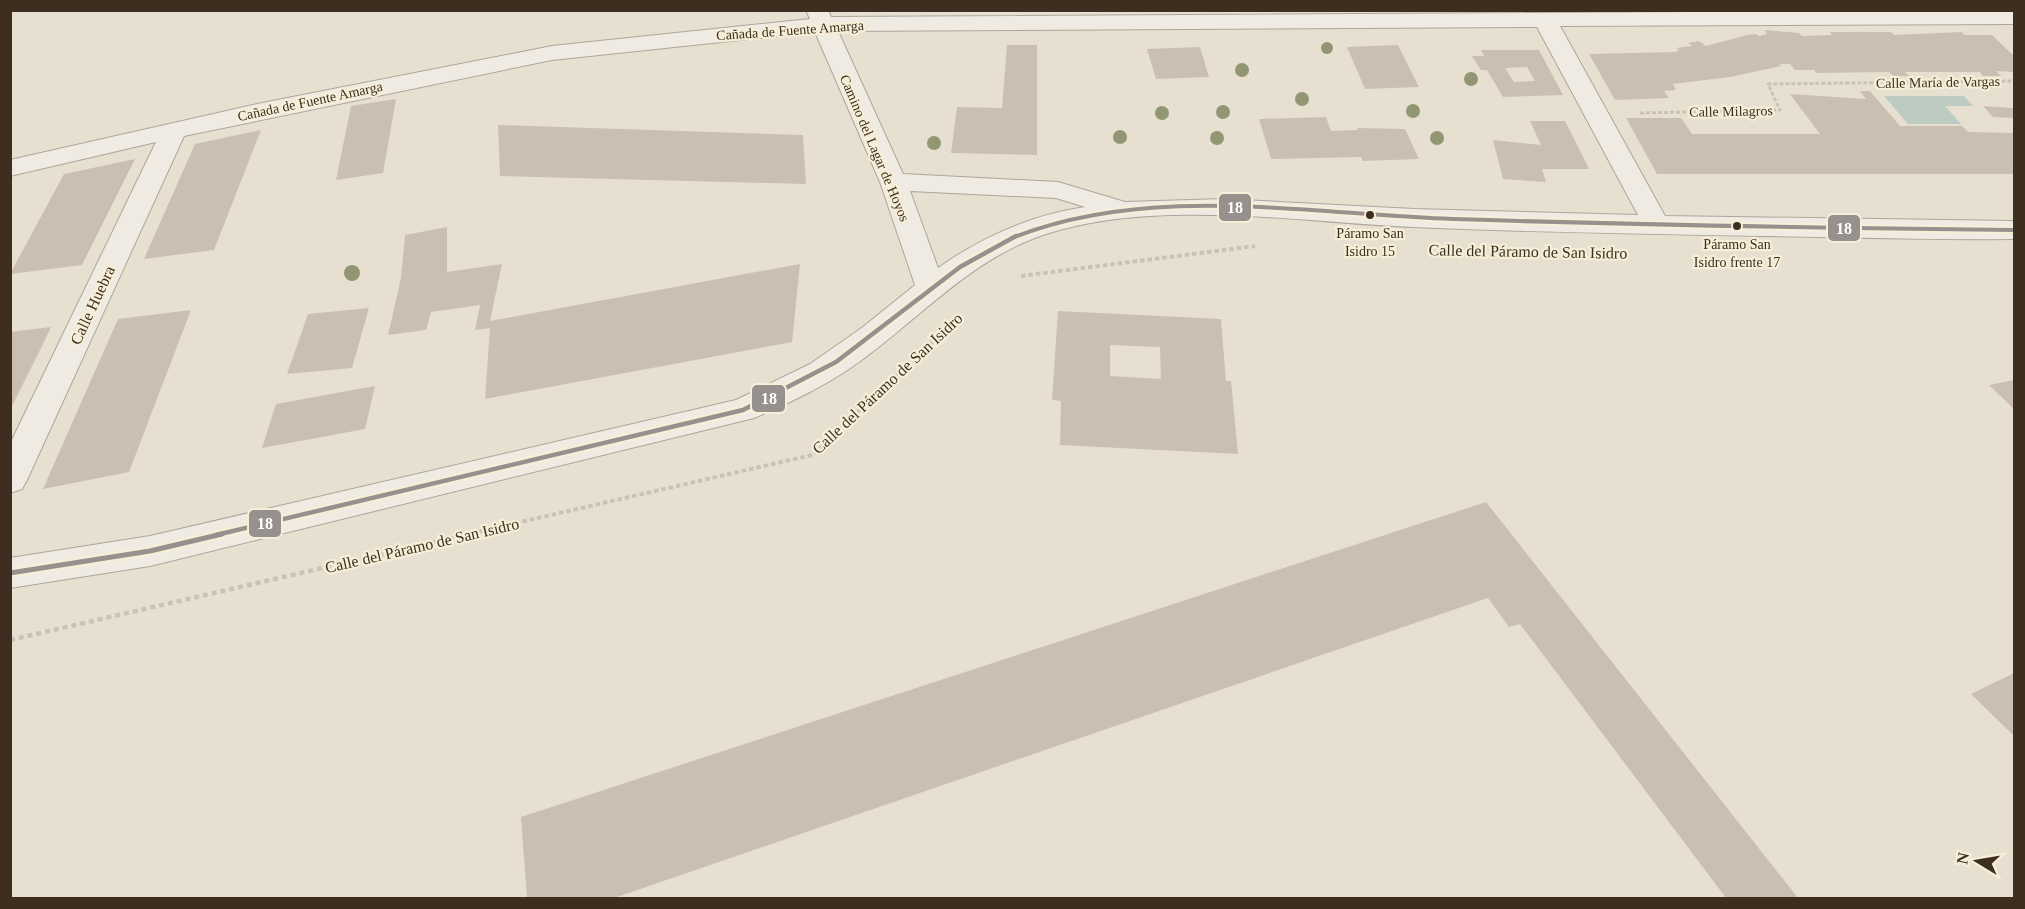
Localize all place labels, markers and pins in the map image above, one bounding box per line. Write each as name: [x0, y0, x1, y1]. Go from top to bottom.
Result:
marker: Páramo San Isidro 15: [1364, 209, 1376, 221]
marker: Páramo San Isidro frente 17: [1731, 220, 1743, 232]
place label: Páramo San Isidro 15: [1336, 226, 1404, 259]
place label: Páramo San Isidro frente 17: [1694, 237, 1780, 270]

